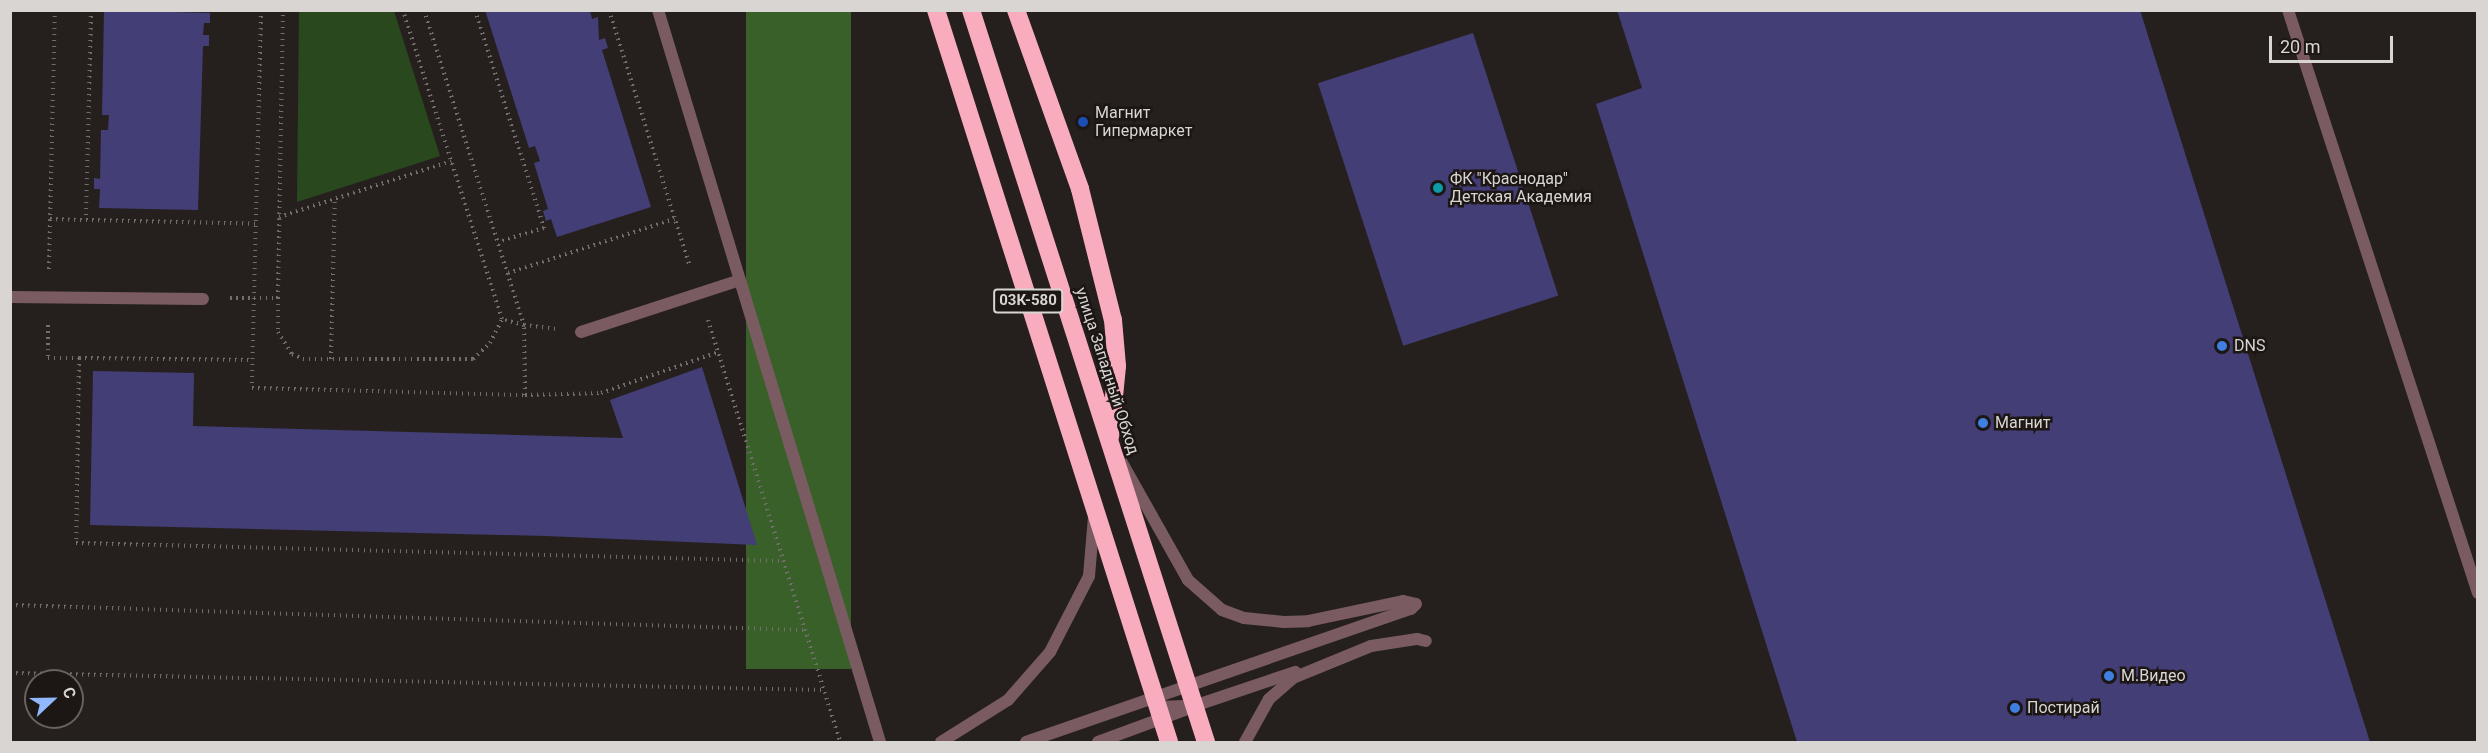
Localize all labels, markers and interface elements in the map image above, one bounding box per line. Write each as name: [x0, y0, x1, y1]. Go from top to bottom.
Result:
scale bar: [2272, 24, 2396, 62]
text: 20 m: [2280, 36, 2320, 57]
place label: Магнит Гипермаркет: [1095, 103, 1192, 141]
marker: Магнит Гипермаркет: [1076, 115, 1090, 129]
place label: ФК "Краснодар" Детская Академия: [1450, 169, 1592, 207]
marker: ФК "Краснодар" Детская Академия: [1431, 181, 1445, 195]
street label: улица Западный Обход: [1071, 285, 1143, 457]
road number: 03К-580: [992, 289, 1064, 313]
place label: DNS: [2234, 336, 2265, 356]
marker: DNS: [2215, 339, 2229, 353]
place label: Магнит: [1995, 413, 2051, 433]
marker: Магнит: [1976, 416, 1990, 430]
place label: М.Видео: [2121, 666, 2186, 686]
north arrow: [24, 669, 84, 729]
marker: М.Видео: [2102, 669, 2116, 683]
text: С: [59, 684, 80, 701]
place label: Постирай: [2027, 698, 2100, 718]
marker: Постирай: [2008, 701, 2022, 715]

